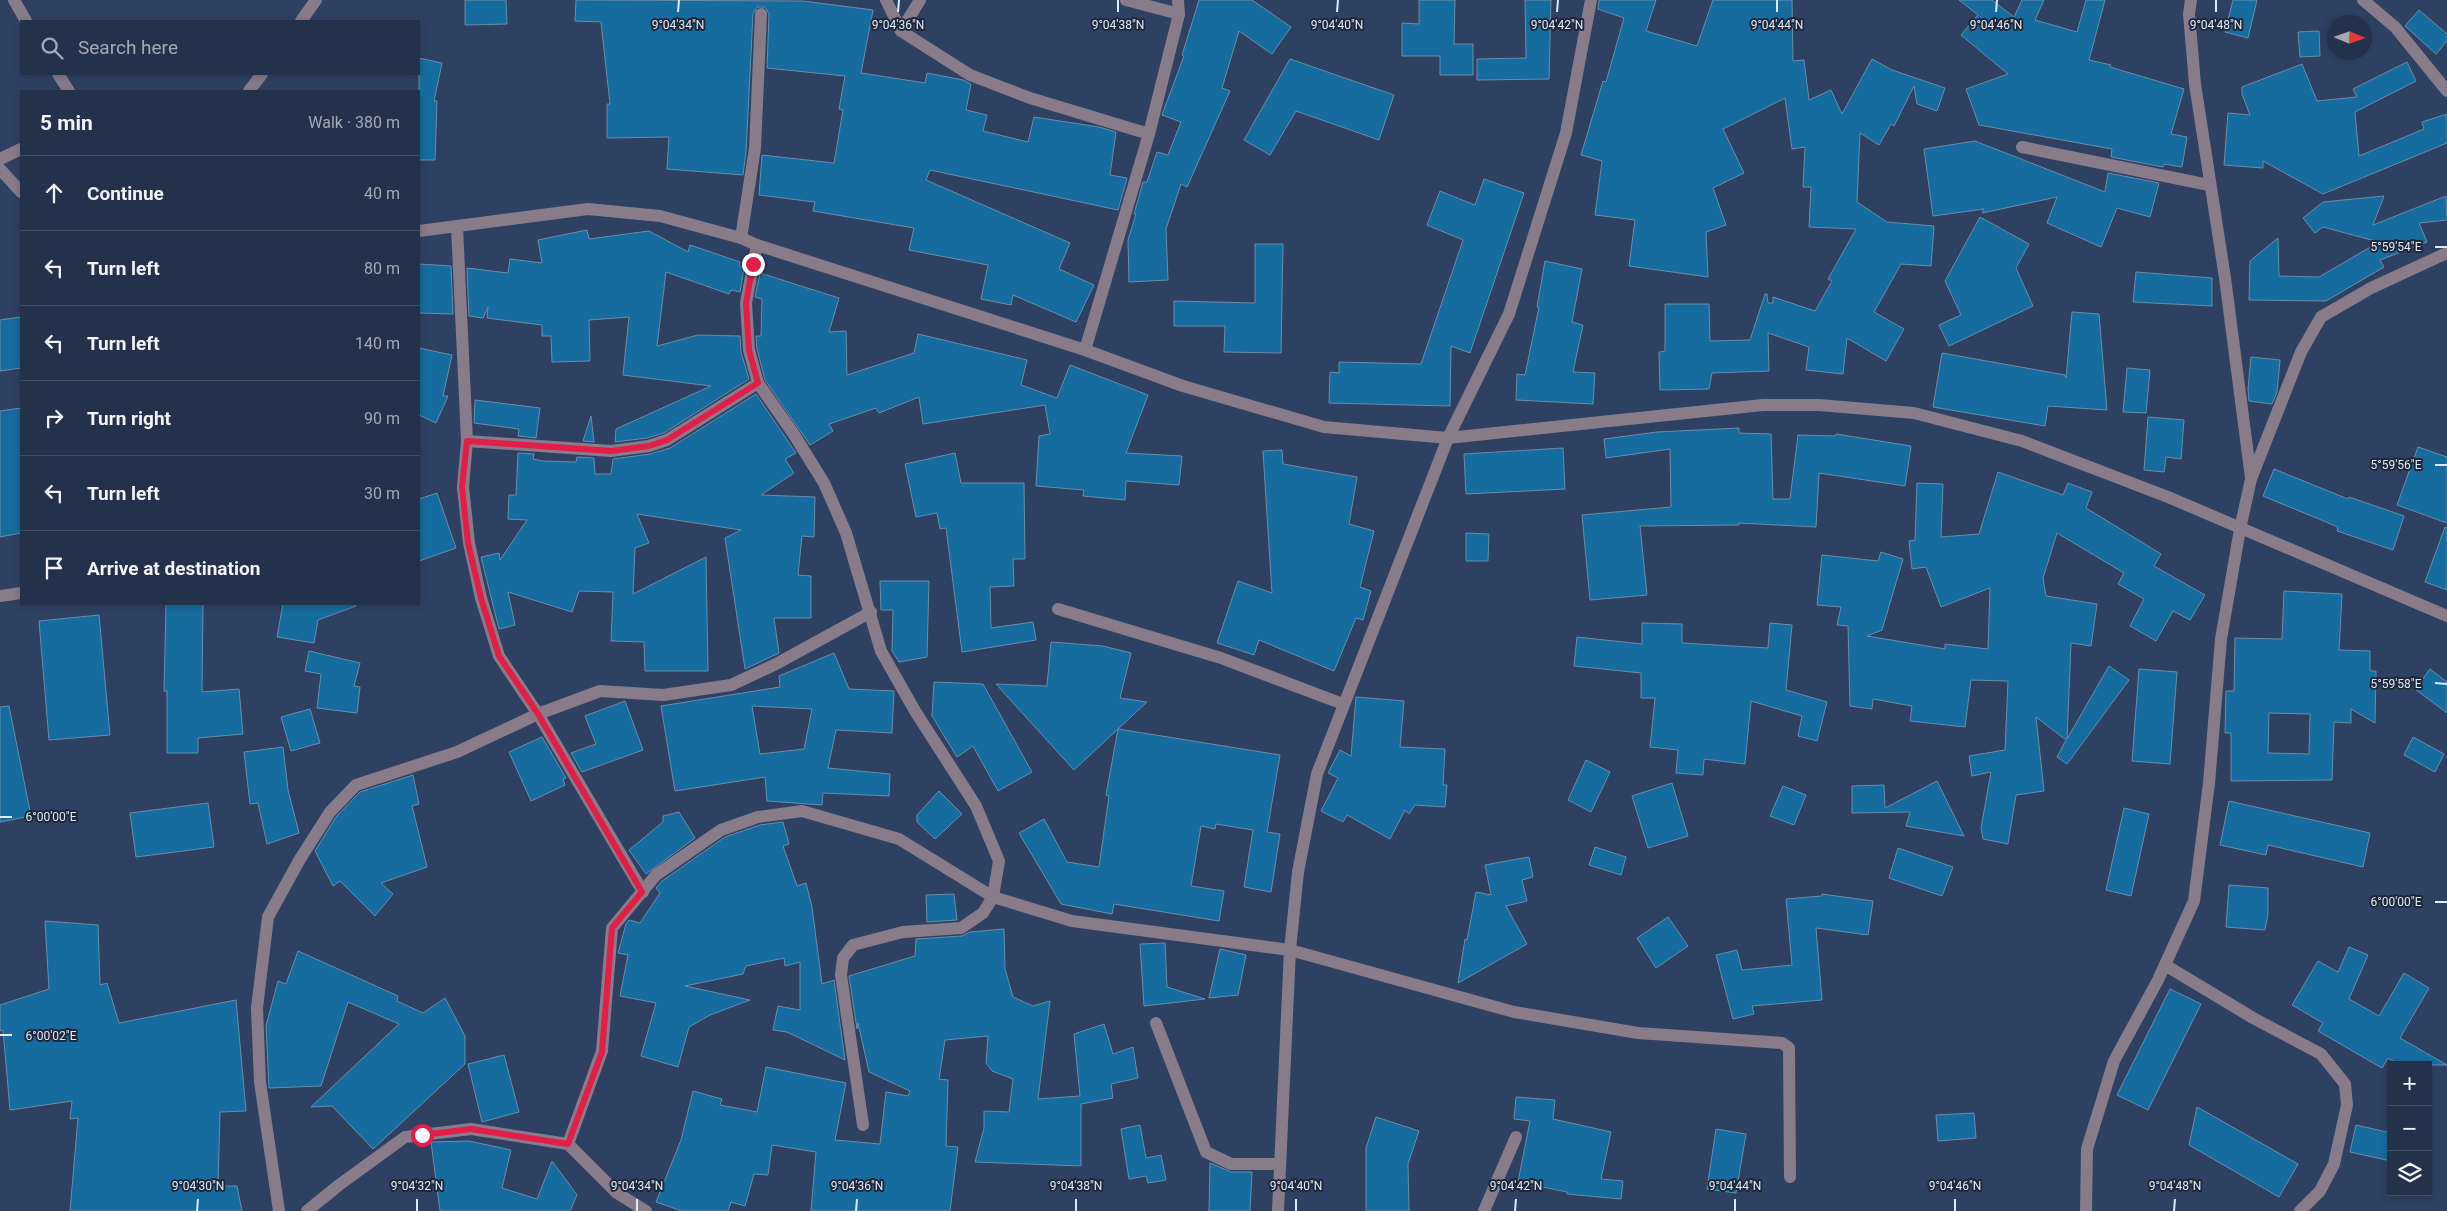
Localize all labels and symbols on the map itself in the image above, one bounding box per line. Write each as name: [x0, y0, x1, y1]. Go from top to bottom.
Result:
north arrow: [2327, 15, 2372, 60]
text: 9°04'34"N: [652, 18, 704, 32]
text: 9°04'36"N: [872, 18, 924, 32]
text: 9°04'38"N: [1092, 18, 1144, 32]
text: 9°04'40"N: [1311, 18, 1363, 32]
text: 9°04'42"N: [1531, 18, 1583, 32]
text: 9°04'44"N: [1751, 18, 1803, 32]
text: 9°04'46"N: [1970, 18, 2022, 32]
text: 9°04'48"N: [2190, 18, 2242, 32]
text: 5°59'54"E: [2371, 240, 2422, 254]
route end: [742, 253, 765, 276]
text: 5°59'56"E: [2371, 458, 2422, 472]
text: 5°59'58"E: [2371, 677, 2422, 691]
text: 6°00'00"E: [26, 810, 77, 824]
text: 6°00'00"E: [2371, 895, 2422, 909]
text: 6°00'02"E: [26, 1029, 77, 1043]
route start: [411, 1124, 434, 1147]
text: 9°04'30"N: [172, 1179, 224, 1193]
text: 9°04'32"N: [391, 1179, 443, 1193]
text: 9°04'34"N: [611, 1179, 663, 1193]
text: 9°04'36"N: [831, 1179, 883, 1193]
text: 9°04'38"N: [1050, 1179, 1102, 1193]
text: 9°04'40"N: [1270, 1179, 1322, 1193]
text: 9°04'42"N: [1490, 1179, 1542, 1193]
text: 9°04'44"N: [1709, 1179, 1761, 1193]
text: 9°04'46"N: [1929, 1179, 1981, 1193]
text: 9°04'48"N: [2149, 1179, 2201, 1193]

